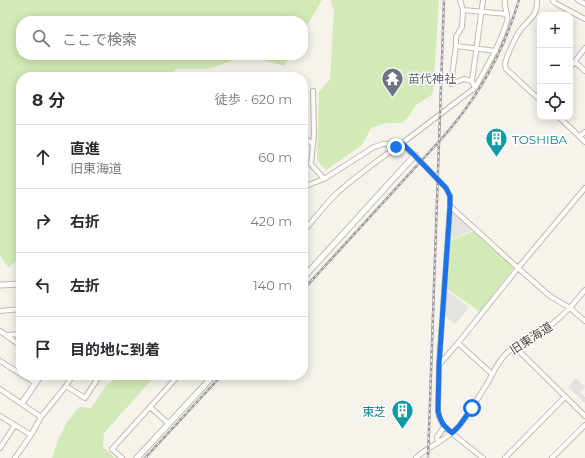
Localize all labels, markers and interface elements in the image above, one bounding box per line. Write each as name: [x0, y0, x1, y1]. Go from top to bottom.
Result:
map controls: [537, 12, 573, 120]
button: +: [537, 12, 573, 48]
search box: [16, 16, 308, 60]
icon: search: [30, 27, 52, 49]
text: ここで検索: [62, 30, 137, 49]
button: −: [537, 48, 573, 84]
temple icon: 苗代神社: [380, 65, 406, 98]
place label: 苗代神社: [408, 71, 456, 86]
button: locate: [537, 84, 573, 120]
text: 8 分: [32, 90, 65, 110]
text: 徒歩 · 620 m: [215, 91, 292, 107]
building icon: TOSHIBA: [483, 126, 509, 159]
place label: TOSHIBA: [512, 132, 568, 147]
route end: [387, 138, 405, 156]
text: 直進: [70, 139, 100, 158]
icon: ahead: [32, 146, 54, 168]
text: 60 m: [258, 149, 292, 165]
text: 旧東海道: [70, 160, 122, 176]
icon: right: [32, 210, 54, 232]
text: 右折: [70, 212, 100, 231]
text: 420 m: [250, 213, 292, 229]
icon: left: [32, 274, 54, 296]
text: 左折: [70, 276, 100, 295]
text: 140 m: [253, 277, 292, 293]
street label: 旧東海道: [507, 319, 555, 357]
icon: arrive: [32, 338, 54, 360]
text: 目的地に到着: [70, 340, 160, 359]
building icon: 東芝: [389, 398, 415, 431]
route start: [463, 399, 481, 417]
place label: 東芝: [362, 404, 386, 419]

